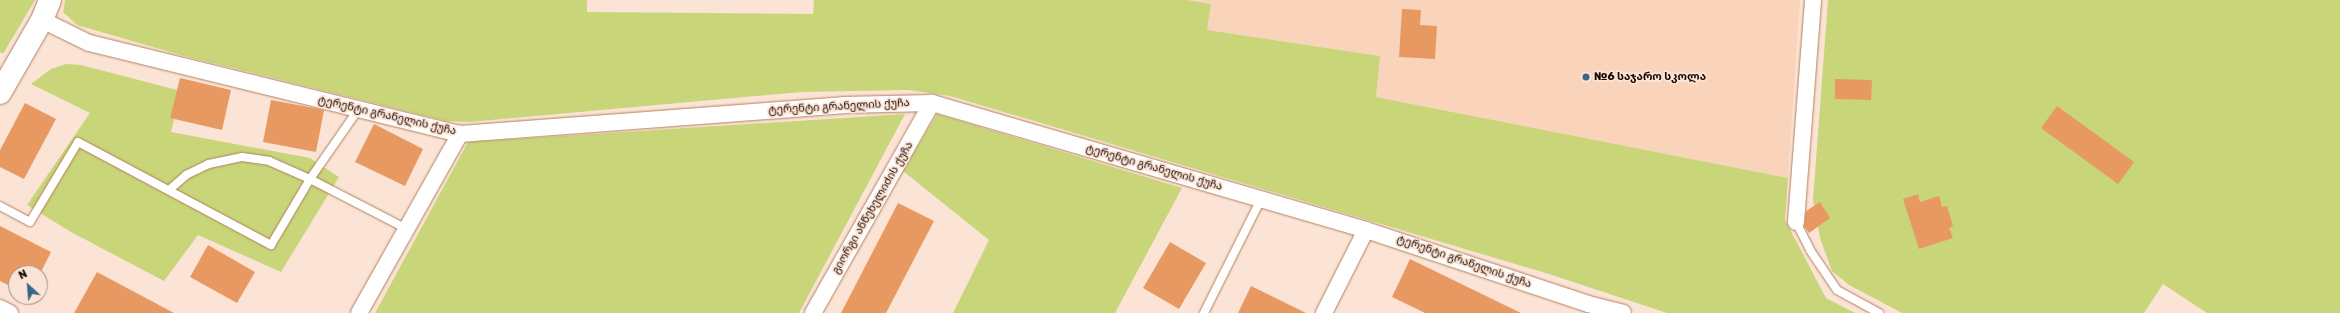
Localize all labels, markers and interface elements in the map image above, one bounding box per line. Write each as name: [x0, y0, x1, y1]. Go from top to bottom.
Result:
place label: №6 საჯარო სკოლა: [1594, 70, 1706, 84]
marker: №6 საჯარო სკოლა: [1581, 72, 1591, 82]
street label: ტერენტი გრანელის ქუჩა: [317, 94, 457, 138]
street label: ტერენტი გრანელის ქუჩა: [768, 97, 910, 117]
street label: გიორგი ანწეხელიძის ქუჩა: [830, 140, 916, 276]
street label: ტერენტი გრანელის ქუჩა: [1084, 142, 1224, 194]
street label: ტერენტი გრანელის ქუჩა: [1395, 233, 1533, 291]
north arrow: [8, 265, 48, 305]
text: N: [17, 267, 29, 282]

